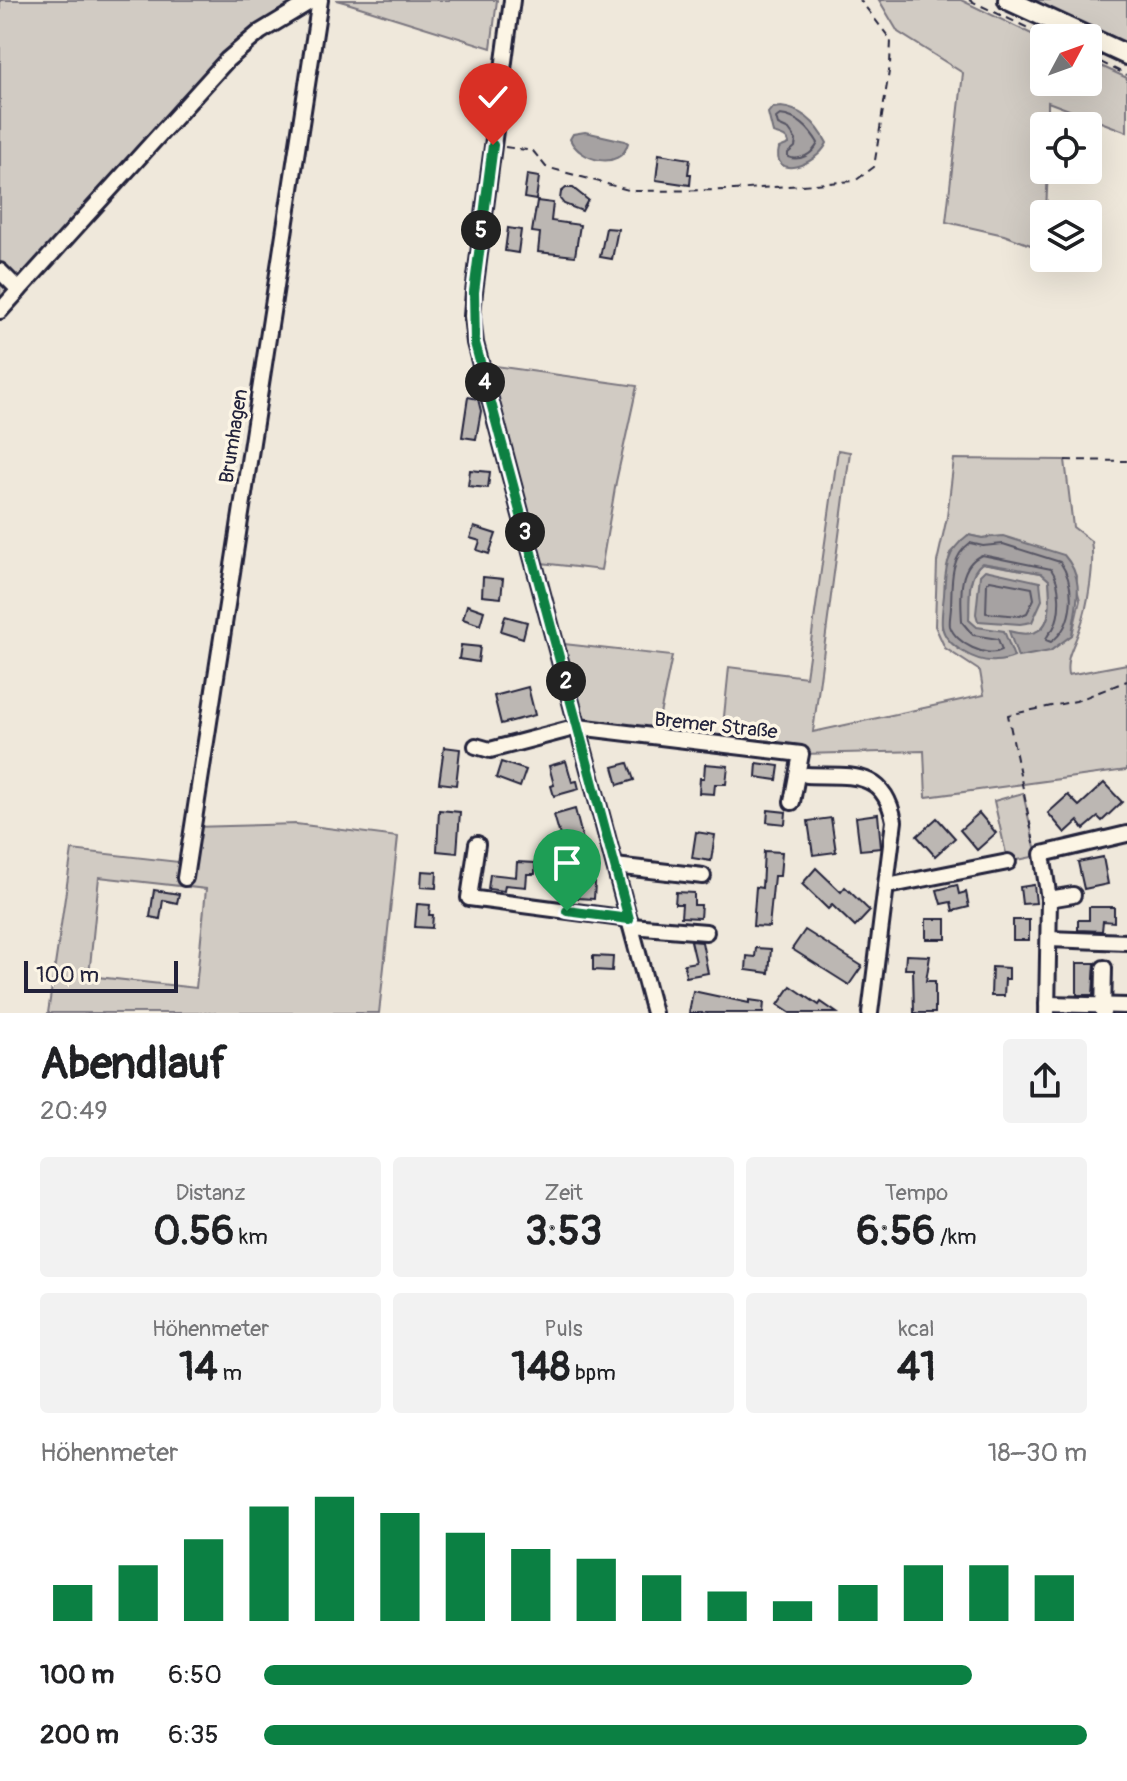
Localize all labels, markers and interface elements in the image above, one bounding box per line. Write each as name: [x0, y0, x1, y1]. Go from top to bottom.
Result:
north arrow: [1030, 24, 1102, 96]
map controls: [1030, 24, 1102, 272]
pin: [459, 63, 527, 145]
icon: check: [471, 75, 515, 119]
button: locate: [1030, 112, 1102, 184]
button: layers: [1030, 200, 1102, 272]
pin: 5: [461, 210, 501, 250]
text: 5: [475, 216, 487, 244]
pin: 4: [465, 362, 505, 402]
text: 4: [479, 368, 491, 396]
street label: Brumhagen: [214, 387, 253, 485]
pin: 3: [505, 512, 545, 552]
text: 3: [519, 518, 531, 546]
pin: 2: [546, 661, 586, 701]
text: 2: [560, 667, 572, 695]
street label: Bremer Straße: [653, 707, 779, 744]
pin: [533, 829, 601, 911]
icon: arrive: [545, 841, 589, 885]
scale bar: [24, 957, 178, 993]
text: 100 m: [36, 961, 99, 989]
text: Abendlauf: [40, 1037, 227, 1092]
button: share: [1003, 1039, 1087, 1123]
text: 20:49: [40, 1095, 108, 1127]
text: Distanz: [176, 1179, 245, 1207]
text: Zeit: [544, 1179, 583, 1207]
text: Tempo: [885, 1179, 948, 1207]
text: 0.56: [153, 1207, 234, 1256]
text: 3:53: [525, 1207, 602, 1256]
text: 6:56: [856, 1207, 935, 1256]
text: km: [234, 1223, 268, 1251]
text: /km: [935, 1223, 977, 1251]
text: Höhenmeter: [152, 1315, 269, 1343]
text: Puls: [544, 1315, 583, 1343]
text: kcal: [899, 1315, 934, 1343]
text: 14: [179, 1343, 218, 1392]
text: 148: [511, 1343, 570, 1392]
text: 41: [897, 1343, 936, 1392]
text: m: [218, 1359, 242, 1387]
text: bpm: [570, 1359, 616, 1387]
text: Höhenmeter: [40, 1437, 178, 1469]
text: 18–30 m: [987, 1437, 1087, 1469]
text: 100 m: [40, 1659, 114, 1691]
text: 6:50: [168, 1659, 222, 1691]
text: 200 m: [40, 1719, 119, 1751]
text: 6:35: [168, 1719, 219, 1751]

